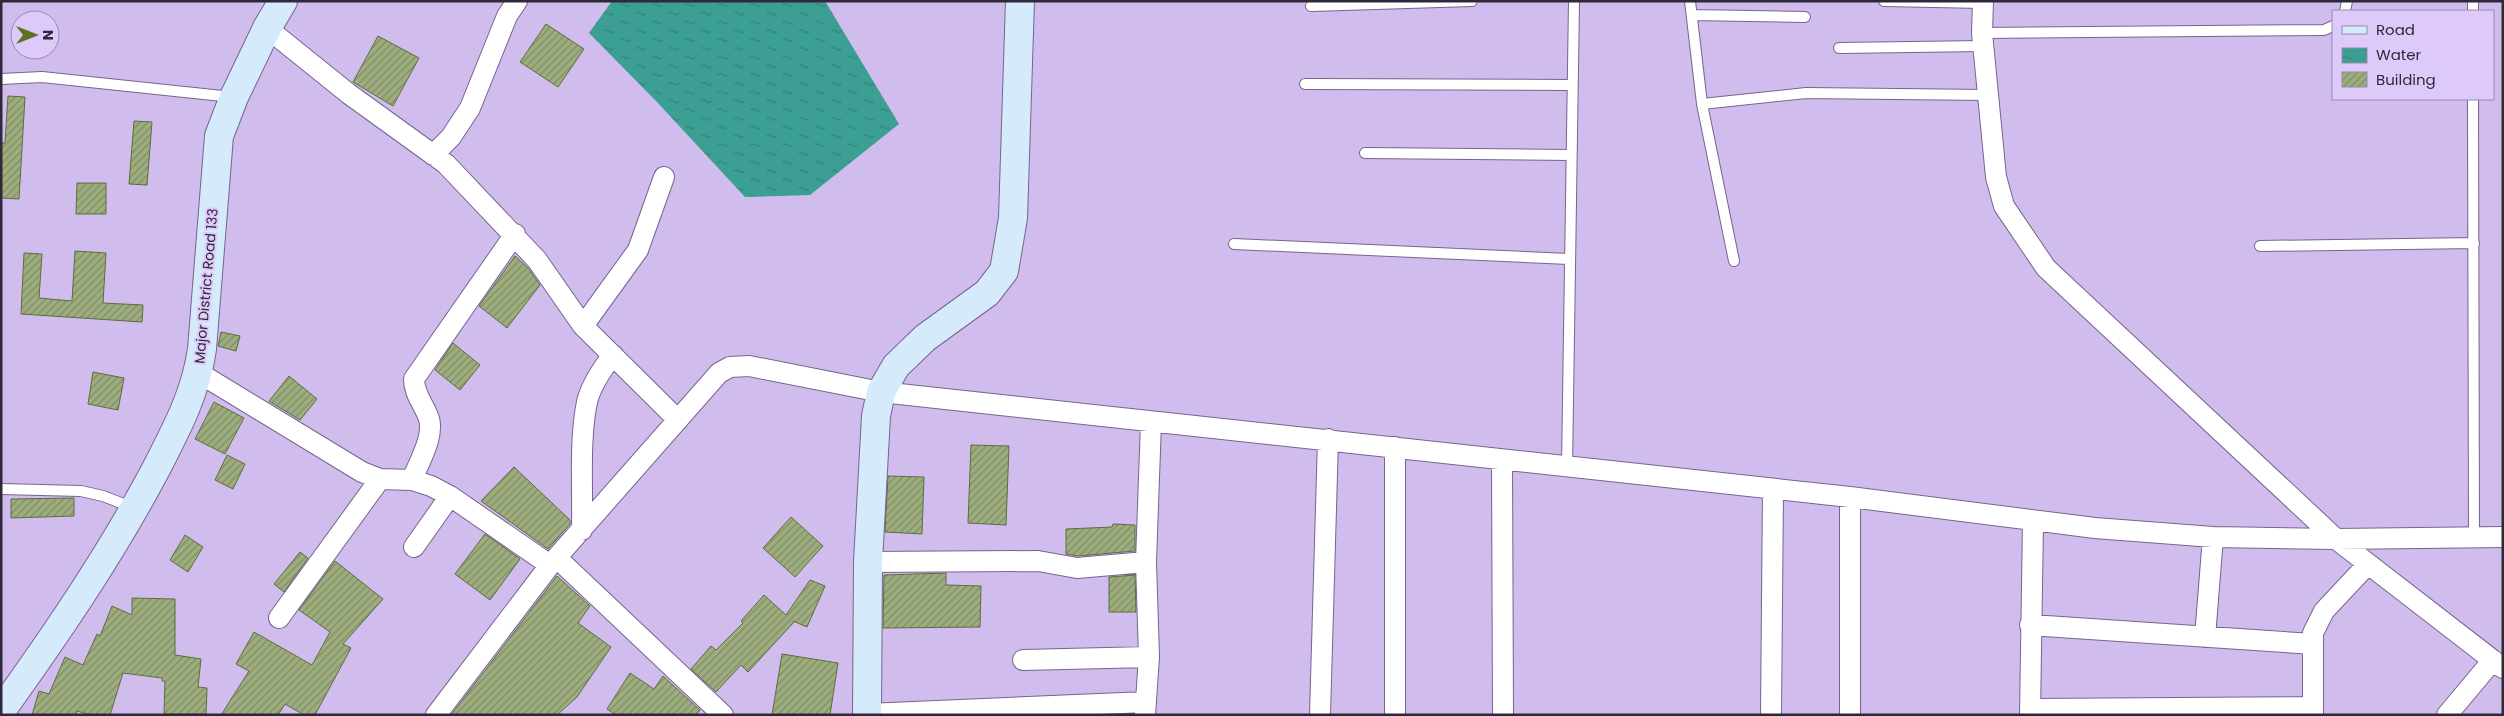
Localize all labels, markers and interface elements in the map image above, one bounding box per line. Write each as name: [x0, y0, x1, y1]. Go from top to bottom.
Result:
north arrow: [10, 10, 60, 60]
legend: [2332, 10, 2494, 100]
text: Road: [2376, 19, 2415, 40]
text: N: [38, 30, 58, 40]
text: Water: [2376, 44, 2422, 65]
text: Building: [2376, 69, 2436, 90]
street label: Major District Road 133: [189, 208, 223, 364]

